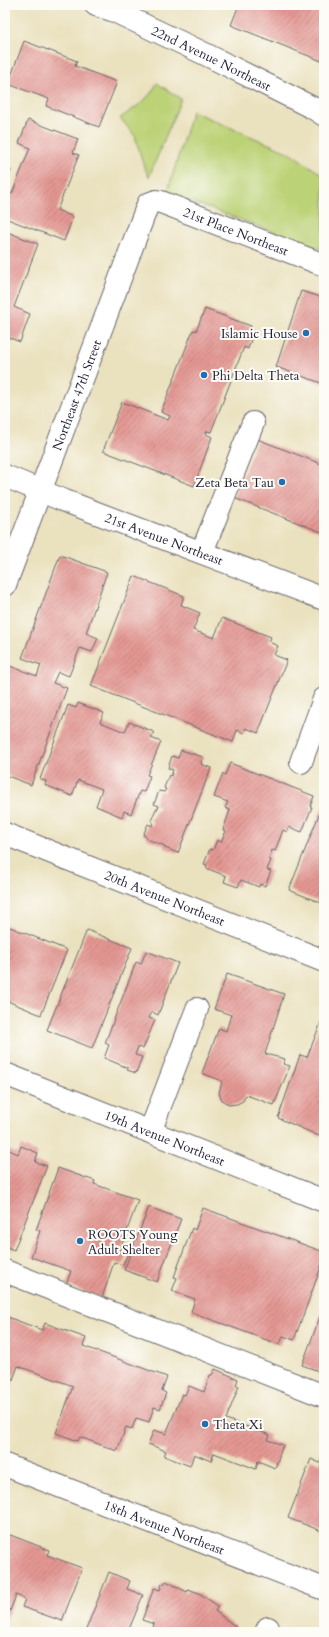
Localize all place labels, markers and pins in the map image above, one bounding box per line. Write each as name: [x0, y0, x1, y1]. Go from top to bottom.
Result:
place label: Islamic House: [221, 325, 298, 343]
marker: Islamic House: [301, 328, 311, 338]
place label: Phi Delta Theta: [212, 367, 300, 385]
marker: Phi Delta Theta: [199, 370, 209, 380]
place label: Zeta Beta Tau: [195, 474, 274, 492]
marker: Zeta Beta Tau: [277, 477, 287, 487]
place label: ROOTS Young Adult Shelter: [88, 1226, 178, 1259]
marker: ROOTS Young Adult Shelter: [75, 1236, 85, 1246]
place label: Theta Xi: [213, 1416, 263, 1434]
marker: Theta Xi: [200, 1419, 210, 1429]

